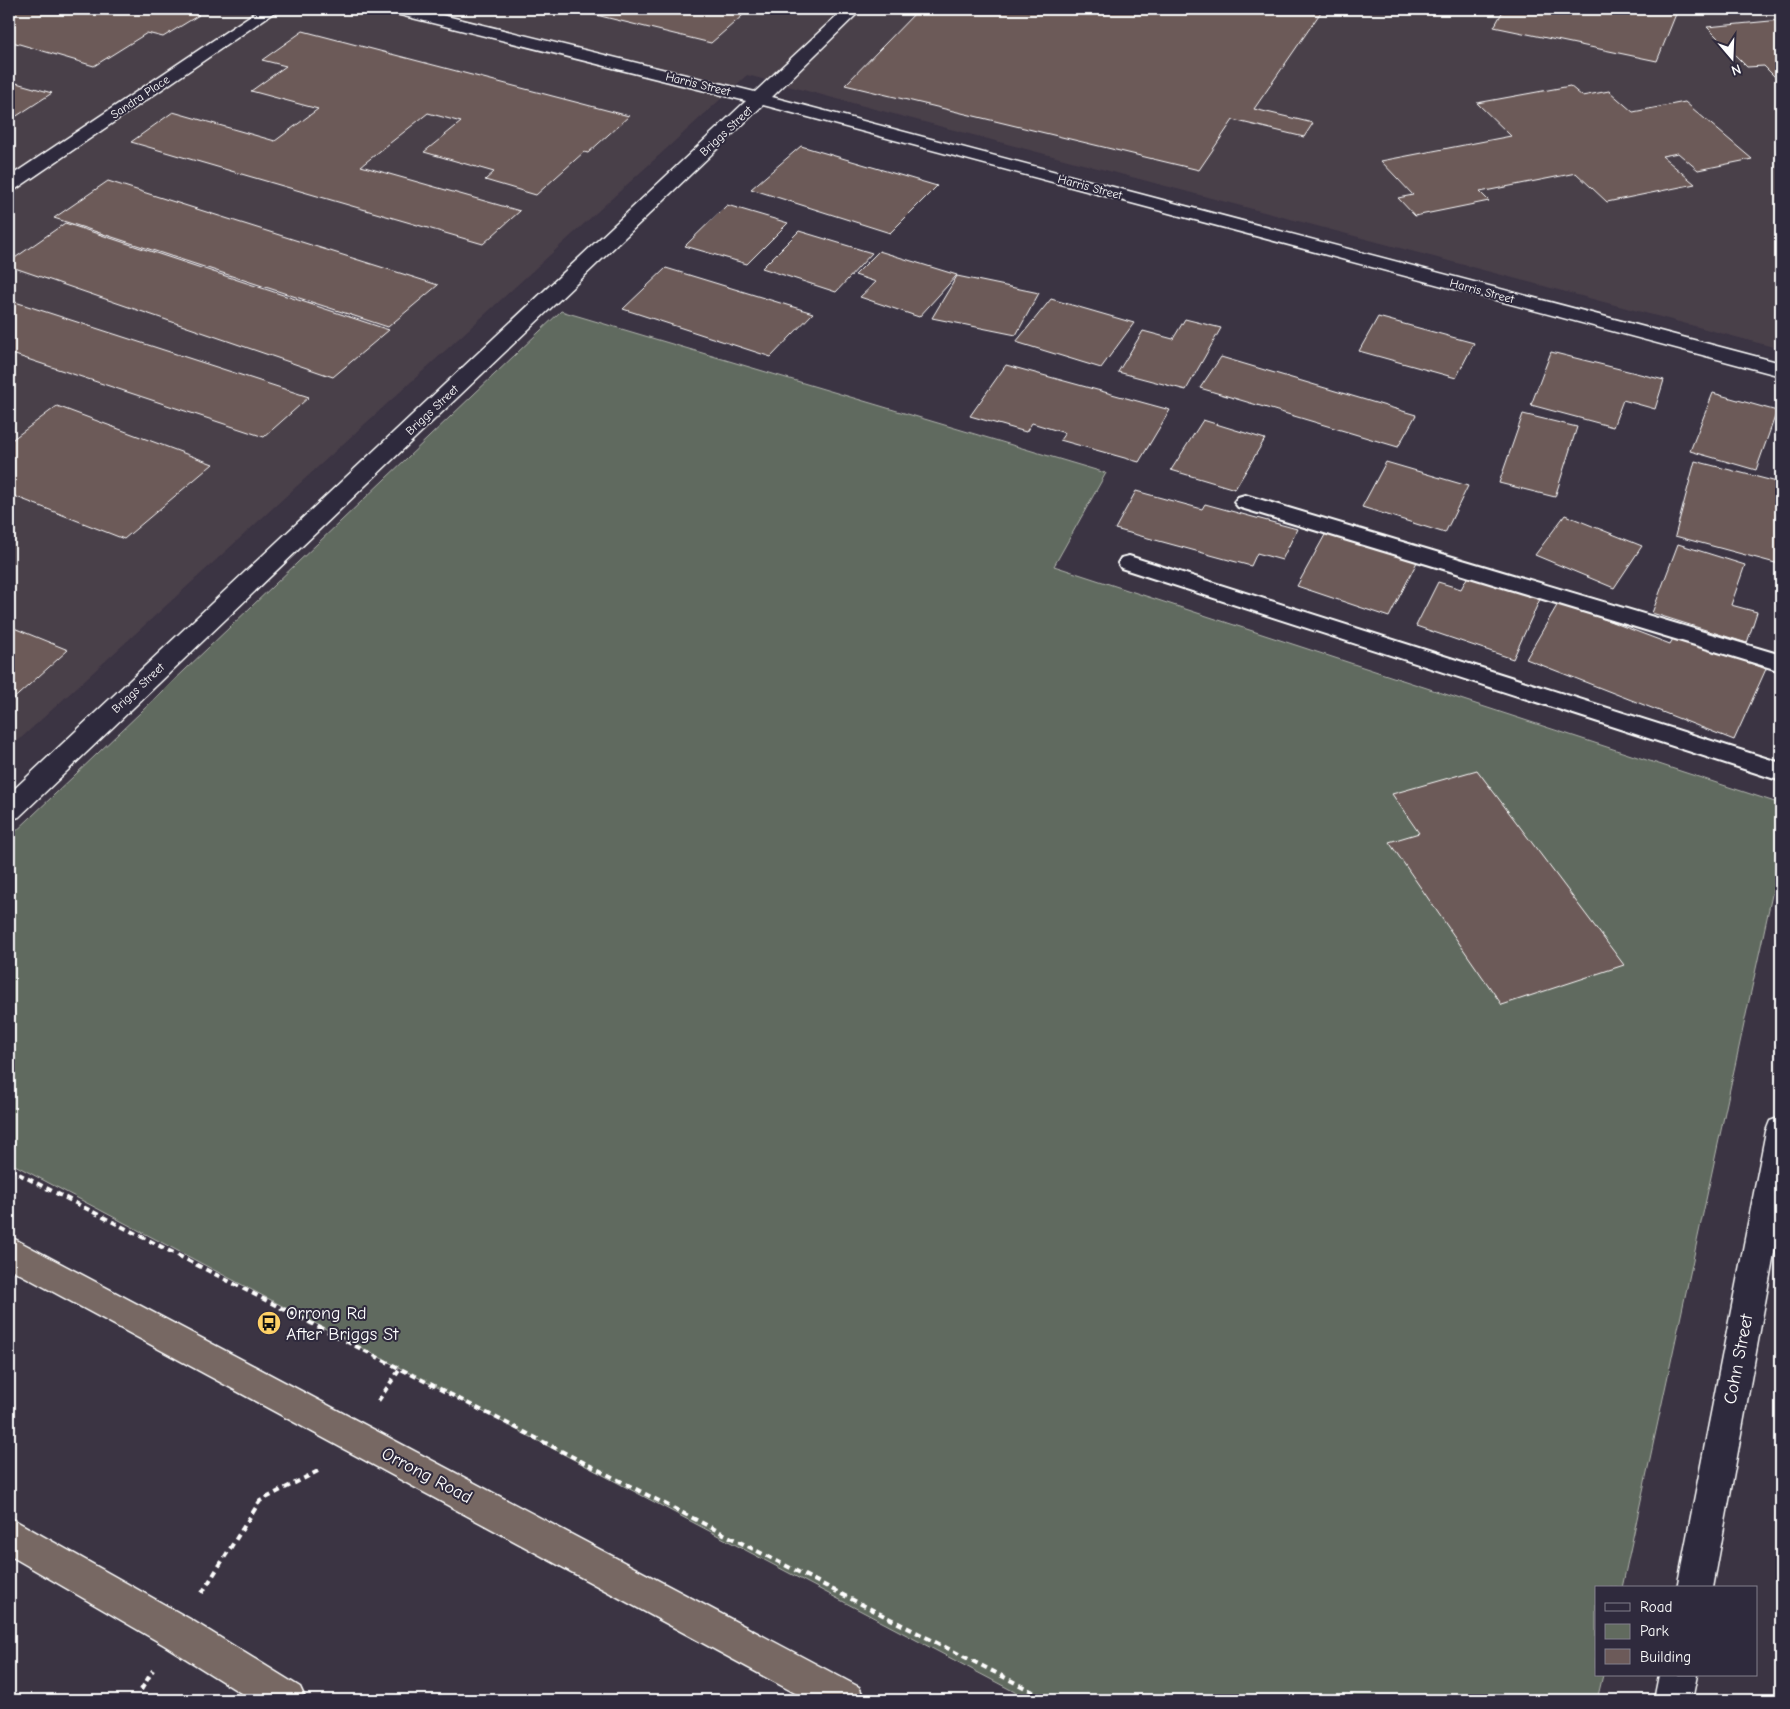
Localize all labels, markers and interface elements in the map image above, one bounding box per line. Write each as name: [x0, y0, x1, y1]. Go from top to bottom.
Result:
north arrow: [1708, 32, 1758, 82]
text: N: [1729, 60, 1743, 79]
street label: Harris Street: [664, 69, 732, 99]
street label: Sandra Place: [108, 72, 172, 122]
street label: Briggs Street: [697, 103, 756, 159]
street label: Harris Street: [1056, 172, 1124, 202]
street label: Harris Street: [1448, 276, 1516, 306]
street label: Briggs Street: [403, 382, 462, 438]
street label: Briggs Street: [109, 660, 168, 716]
place label: Orrong Rd After Briggs St: [286, 1303, 399, 1345]
bus stop icon: Orrong Rd After Briggs St: [256, 1310, 282, 1336]
street label: Cohn Street: [1719, 1311, 1758, 1406]
street label: Orrong Road: [378, 1443, 476, 1508]
legend: [1595, 1586, 1758, 1676]
text: Road: [1640, 1598, 1672, 1616]
text: Park: [1640, 1622, 1669, 1640]
text: Building: [1640, 1648, 1691, 1666]

